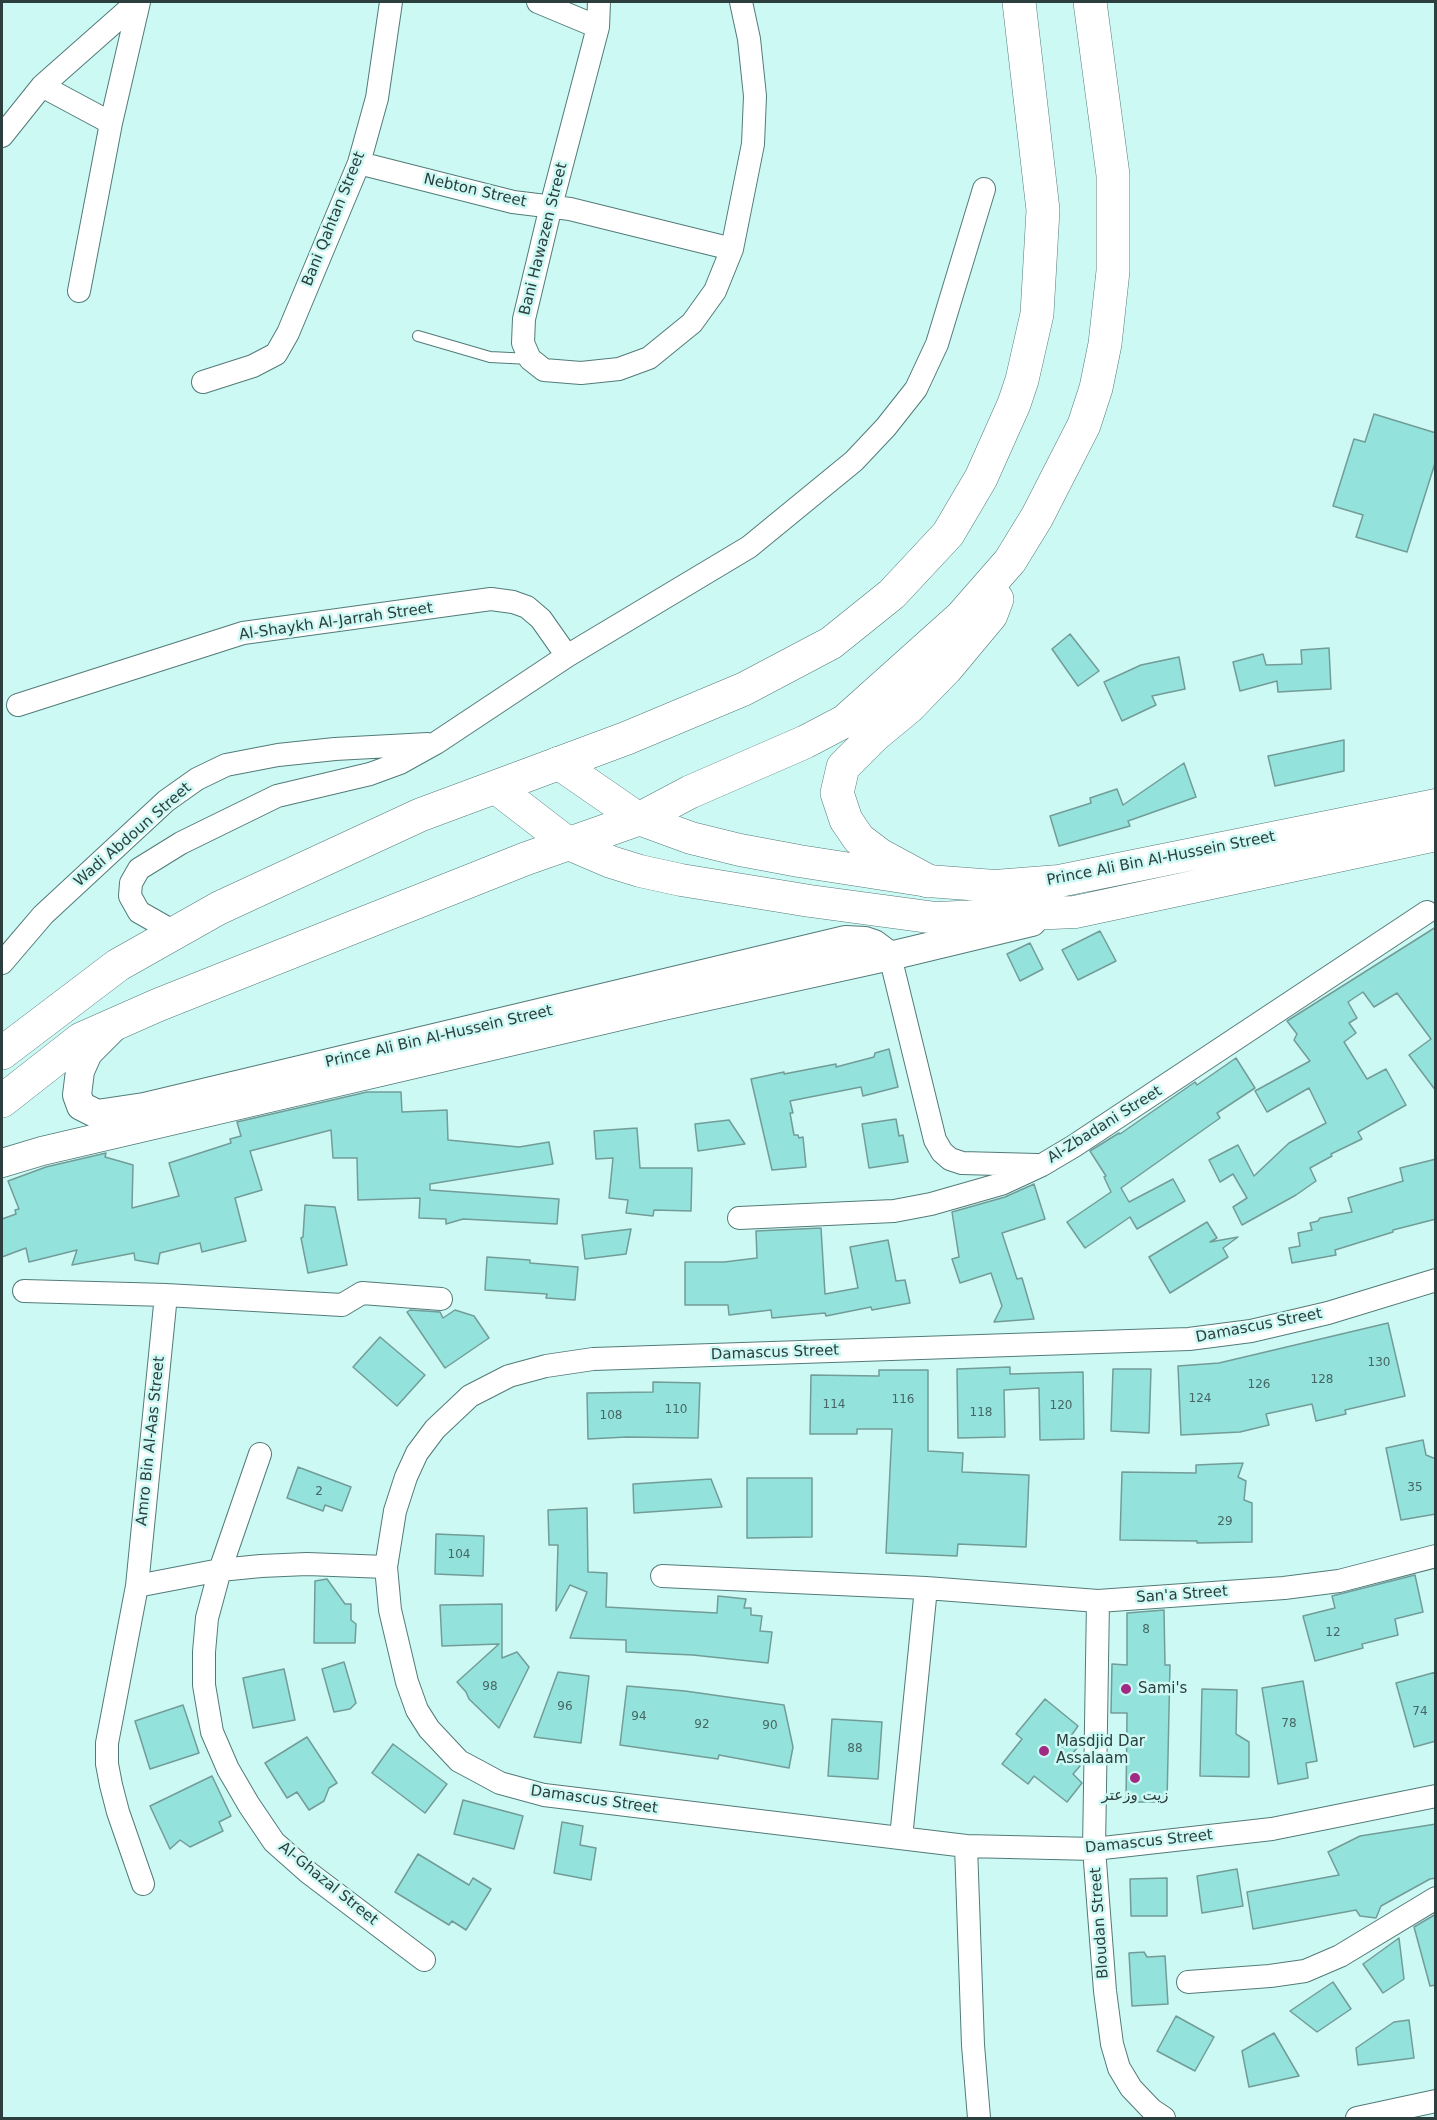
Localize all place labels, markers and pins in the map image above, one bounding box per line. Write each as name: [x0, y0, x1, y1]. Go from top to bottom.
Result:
place label: Sami's: [1138, 1680, 1187, 1698]
marker: Sami's: [1119, 1682, 1133, 1696]
place label: Masdjid Dar Assalaam: [1056, 1733, 1145, 1768]
marker: Masdjid Dar Assalaam: [1037, 1744, 1051, 1758]
marker: زيت وزعتر: [1128, 1771, 1142, 1785]
place label: زيت وزعتر: [1101, 1787, 1169, 1805]

